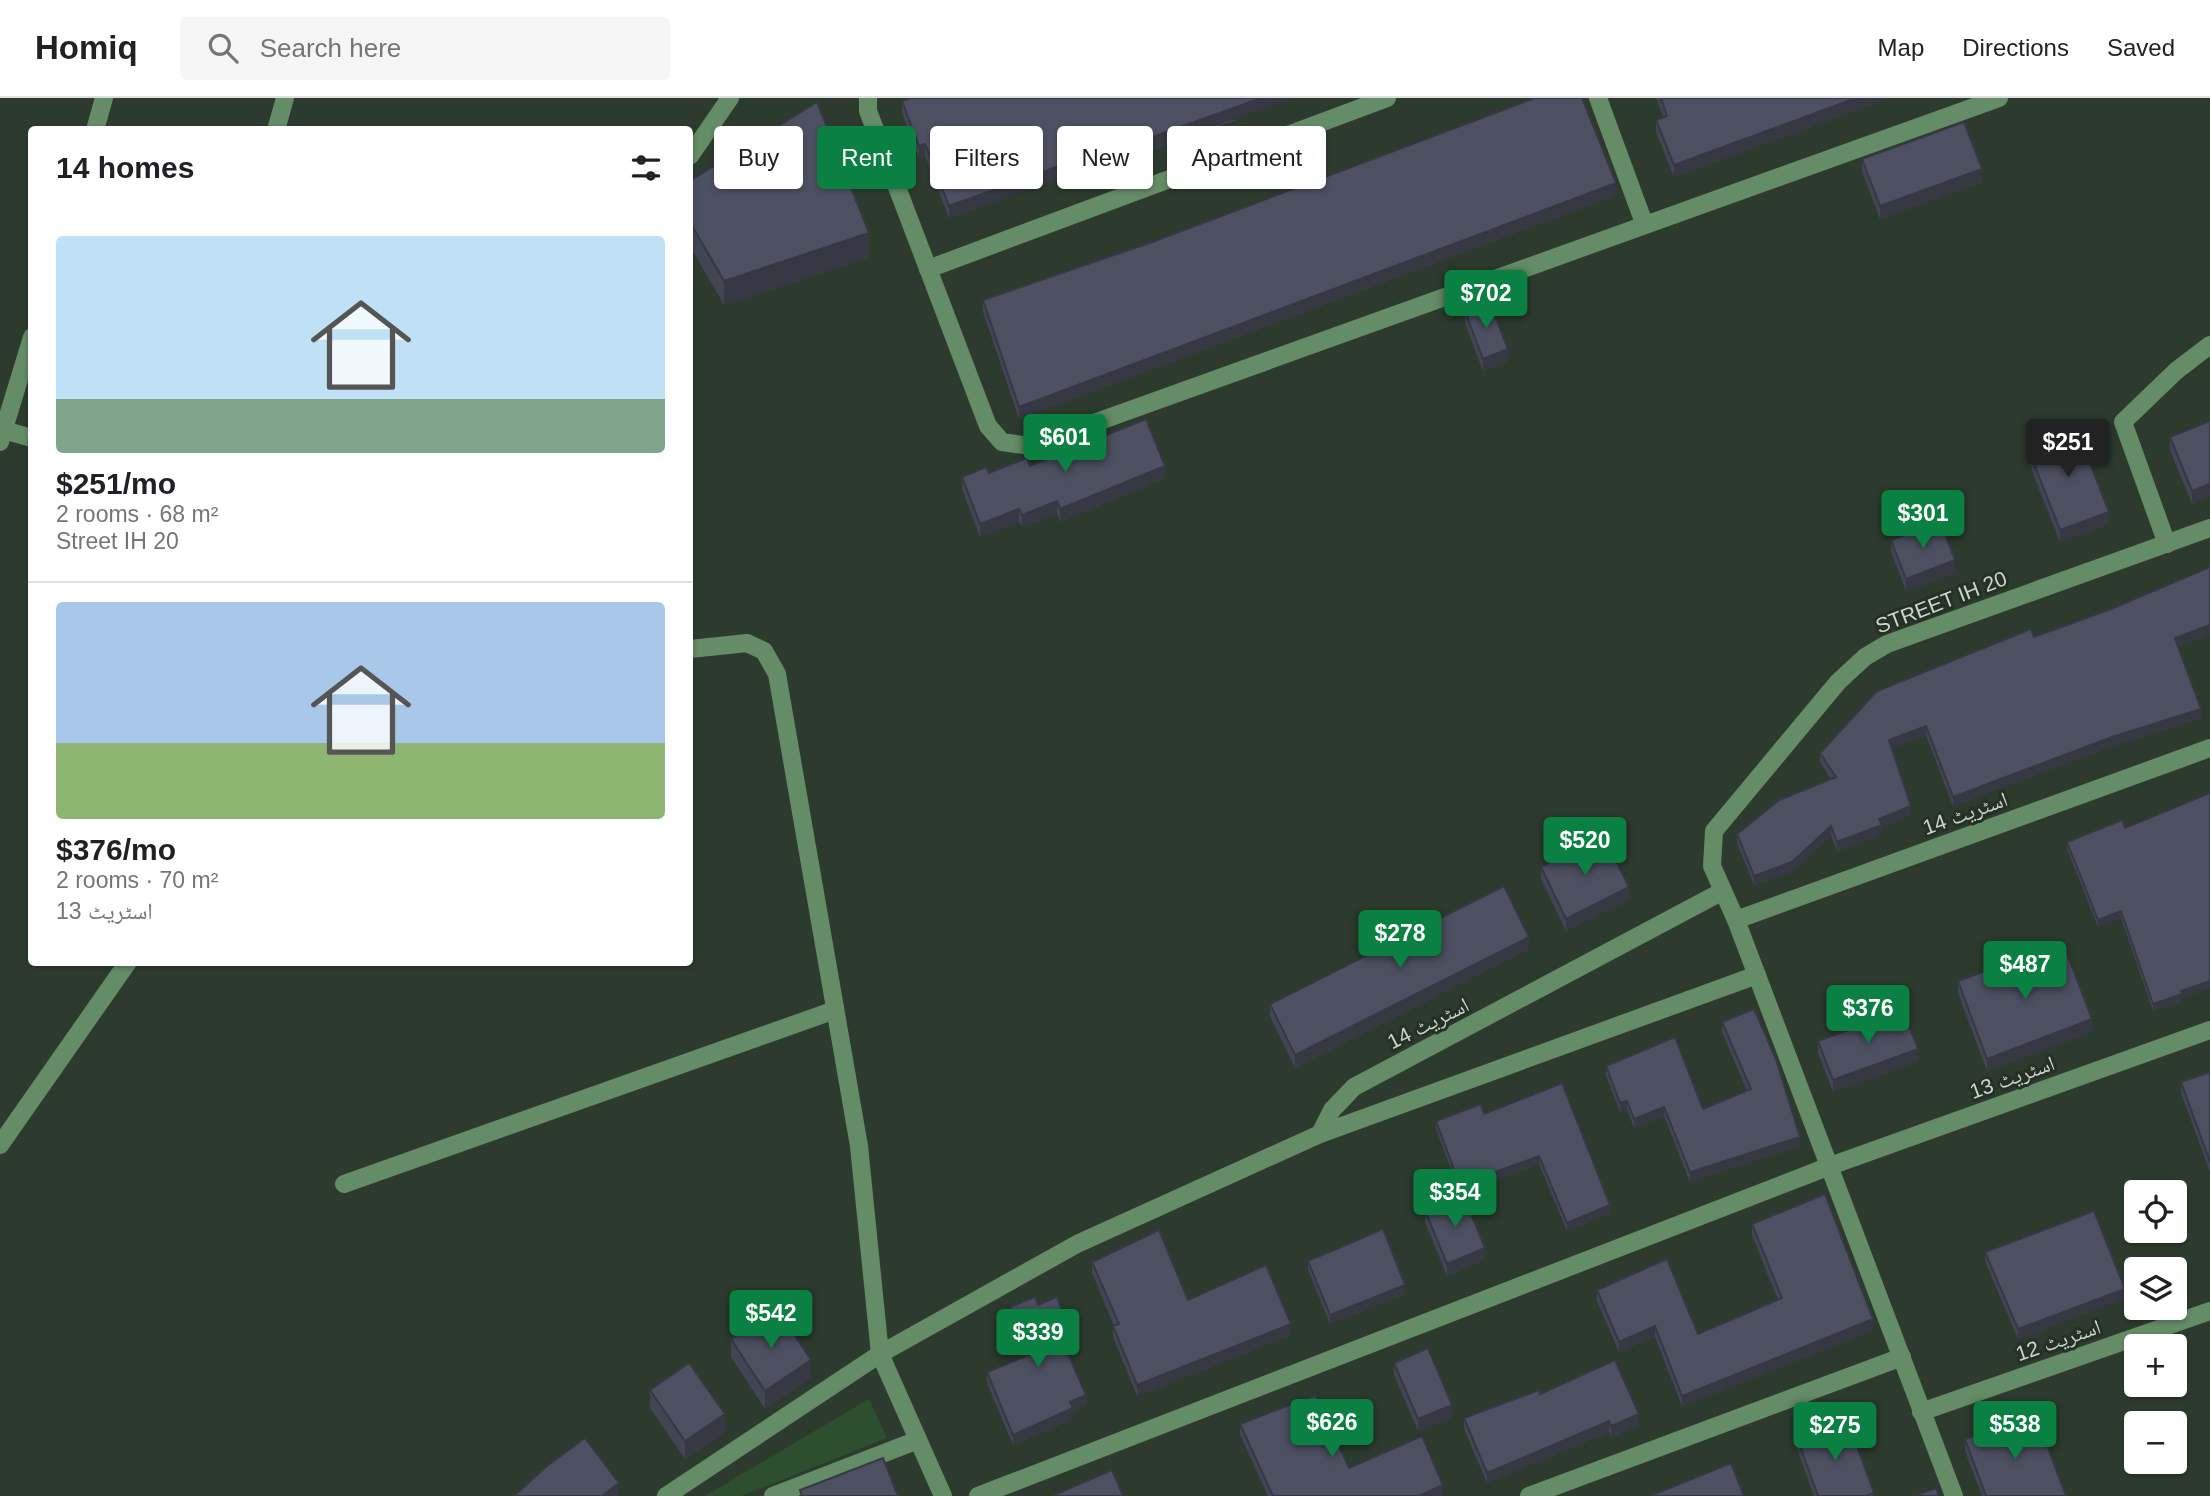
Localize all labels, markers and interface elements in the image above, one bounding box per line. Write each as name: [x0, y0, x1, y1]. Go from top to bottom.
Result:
search box: [180, 17, 670, 80]
text: Homiq: [35, 29, 138, 66]
icon: search: [204, 29, 242, 67]
text: Search here: [260, 33, 401, 63]
text: Map: [1878, 34, 1924, 61]
text: Directions: [1962, 34, 2069, 61]
text: Saved: [2107, 34, 2175, 61]
chip: Buy: [714, 126, 803, 189]
chip: Rent: [817, 126, 916, 189]
chip: Filters: [930, 126, 1043, 189]
chip: New: [1057, 126, 1153, 189]
chip: Apartment: [1167, 126, 1326, 189]
icon: filters: [627, 149, 665, 187]
text: 14 homes: [56, 151, 194, 184]
pin: $702: [1445, 271, 1527, 330]
text: $702: [1460, 280, 1512, 306]
icon: home: [298, 282, 424, 408]
pin: $601: [1024, 414, 1106, 474]
pin: $251: [2027, 420, 2109, 479]
text: $601: [1039, 424, 1091, 450]
text: $251: [2042, 429, 2094, 455]
text: $251/mo: [56, 467, 176, 500]
pin: $301: [1882, 490, 1964, 550]
text: $301: [1897, 500, 1949, 526]
text: 2 rooms · 68 m²: [56, 501, 218, 527]
text: Street IH 20: [56, 528, 179, 554]
street label: STREET IH 20: [1872, 566, 2010, 638]
icon: home: [298, 647, 424, 773]
street label: اسٹریٹ 14: [1920, 787, 2011, 839]
pin: $520: [1544, 818, 1626, 877]
text: $520: [1559, 827, 1611, 853]
text: $376/mo: [56, 833, 176, 866]
text: 2 rooms · 70 m²: [56, 867, 218, 893]
text: اسٹریٹ 13: [56, 898, 153, 924]
pin: $278: [1359, 910, 1441, 970]
text: $278: [1374, 920, 1426, 946]
pin: $487: [1984, 942, 2066, 1001]
text: $487: [1999, 951, 2051, 977]
pin: $376: [1827, 986, 1909, 1045]
street label: اسٹریٹ 14: [1383, 993, 1473, 1054]
text: $376: [1842, 995, 1894, 1021]
street label: اسٹریٹ 13: [1967, 1051, 2058, 1103]
pin: $354: [1414, 1170, 1496, 1229]
text: $354: [1429, 1179, 1481, 1205]
map controls: [2124, 1180, 2187, 1474]
button: locate: [2124, 1180, 2187, 1243]
button: layers: [2124, 1257, 2187, 1320]
pin: $542: [730, 1290, 812, 1350]
text: $542: [745, 1300, 797, 1326]
pin: $339: [997, 1310, 1079, 1369]
street label: اسٹریٹ 12: [2012, 1315, 2104, 1366]
text: $339: [1012, 1319, 1064, 1345]
button: +: [2124, 1334, 2187, 1397]
pin: $626: [1291, 1400, 1373, 1459]
pin: $275: [1794, 1402, 1876, 1462]
pin: $538: [1974, 1402, 2056, 1461]
text: $626: [1306, 1409, 1358, 1435]
text: $538: [1989, 1411, 2041, 1437]
button: −: [2124, 1411, 2187, 1474]
text: $275: [1809, 1412, 1861, 1438]

